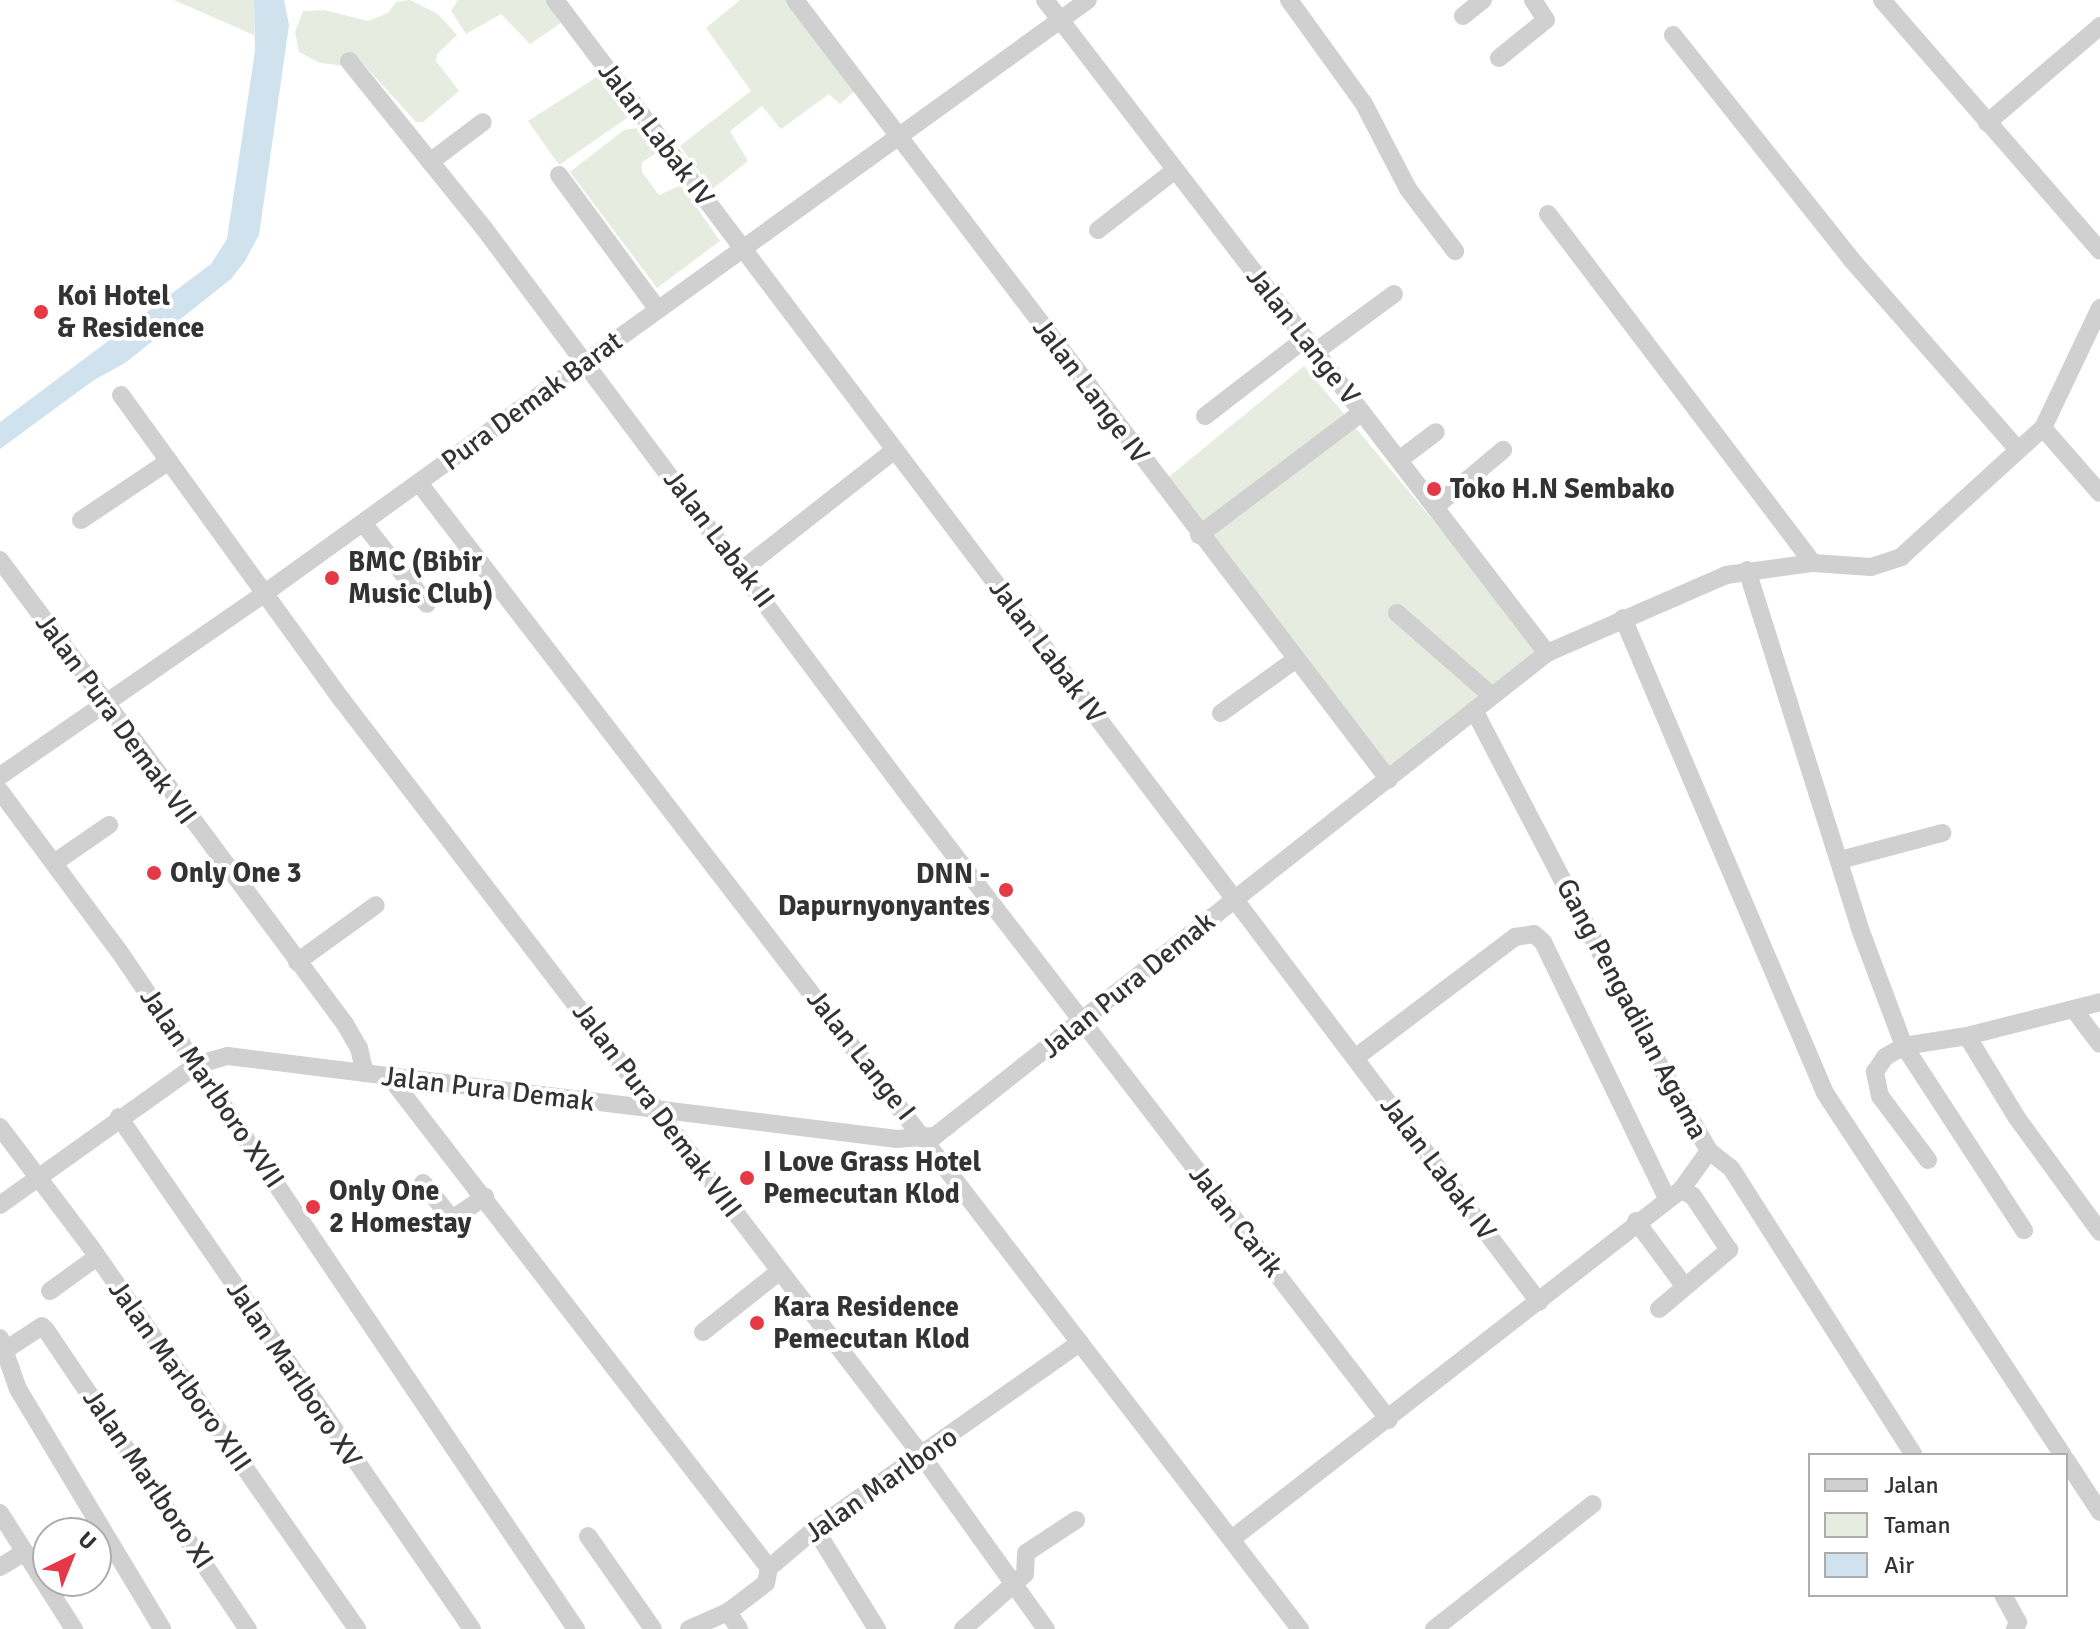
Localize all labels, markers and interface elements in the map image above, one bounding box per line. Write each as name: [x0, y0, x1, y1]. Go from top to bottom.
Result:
street label: Jalan Labak IV: [591, 55, 721, 213]
street label: Jalan Lange V: [1239, 261, 1367, 411]
place label: Koi Hotel & Residence: [57, 279, 204, 345]
marker: Koi Hotel & Residence: [32, 303, 50, 321]
street label: Jalan Lange IV: [1026, 312, 1156, 470]
street label: Pura Demak Barat: [435, 324, 629, 478]
street label: Jalan Labak II: [656, 463, 782, 615]
place label: Toko H.N Sembako: [1450, 472, 1675, 506]
marker: Toko H.N Sembako: [1425, 480, 1443, 498]
place label: BMC (Bibir Music Club): [348, 545, 493, 611]
marker: BMC (Bibir Music Club): [323, 569, 341, 587]
street label: Jalan Labak IV: [982, 572, 1112, 730]
street label: Jalan Pura Demak VII: [28, 607, 204, 831]
place label: Only One 3: [170, 856, 302, 890]
place label: DNN - Dapurnyonyantes: [778, 857, 990, 923]
marker: Only One 3: [145, 864, 163, 882]
street label: Gang Pengadilan Agama: [1549, 873, 1715, 1145]
marker: DNN - Dapurnyonyantes: [997, 881, 1015, 899]
street label: Jalan Pura Demak: [1034, 905, 1222, 1065]
street label: Jalan Marlboro XVII: [133, 982, 291, 1194]
street label: Jalan Lange I: [799, 983, 923, 1127]
street label: Jalan Pura Demak VIII: [565, 996, 749, 1224]
street label: Jalan Pura Demak: [380, 1059, 596, 1119]
street label: Jalan Labak IV: [1373, 1089, 1503, 1247]
place label: I Love Grass Hotel Pemecutan Klod: [763, 1145, 981, 1211]
street label: Jalan Carik: [1182, 1158, 1290, 1284]
marker: I Love Grass Hotel Pemecutan Klod: [738, 1169, 756, 1187]
place label: Only One 2 Homestay: [329, 1174, 471, 1240]
marker: Only One 2 Homestay: [304, 1198, 322, 1216]
street label: Jalan Marlboro XIII: [101, 1274, 259, 1478]
street label: Jalan Marlboro XV: [219, 1274, 369, 1474]
place label: Kara Residence Pemecutan Klod: [773, 1290, 970, 1356]
marker: Kara Residence Pemecutan Klod: [748, 1314, 766, 1332]
street label: Jalan Marlboro XI: [75, 1383, 221, 1575]
street label: Jalan Marlboro: [798, 1420, 964, 1550]
legend: [1808, 1453, 2068, 1597]
text: Jalan: [1884, 1470, 1939, 1500]
text: Taman: [1884, 1510, 1951, 1540]
north arrow: [32, 1517, 112, 1597]
text: U: [73, 1526, 102, 1555]
text: Air: [1884, 1550, 1914, 1580]

